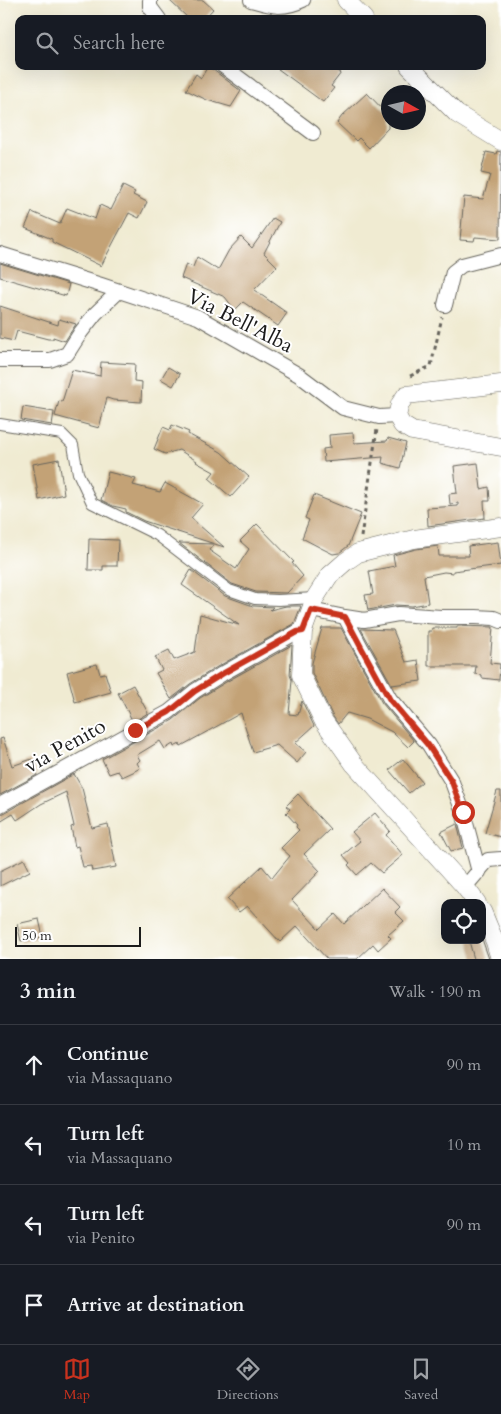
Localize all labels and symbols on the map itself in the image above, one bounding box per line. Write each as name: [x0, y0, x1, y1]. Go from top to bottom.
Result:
north arrow: [381, 85, 426, 130]
street label: Via Bell'Alba: [182, 282, 298, 360]
street label: via Penito: [19, 712, 111, 780]
route end: [124, 719, 147, 742]
route start: [452, 801, 475, 824]
scale bar: [15, 924, 141, 947]

